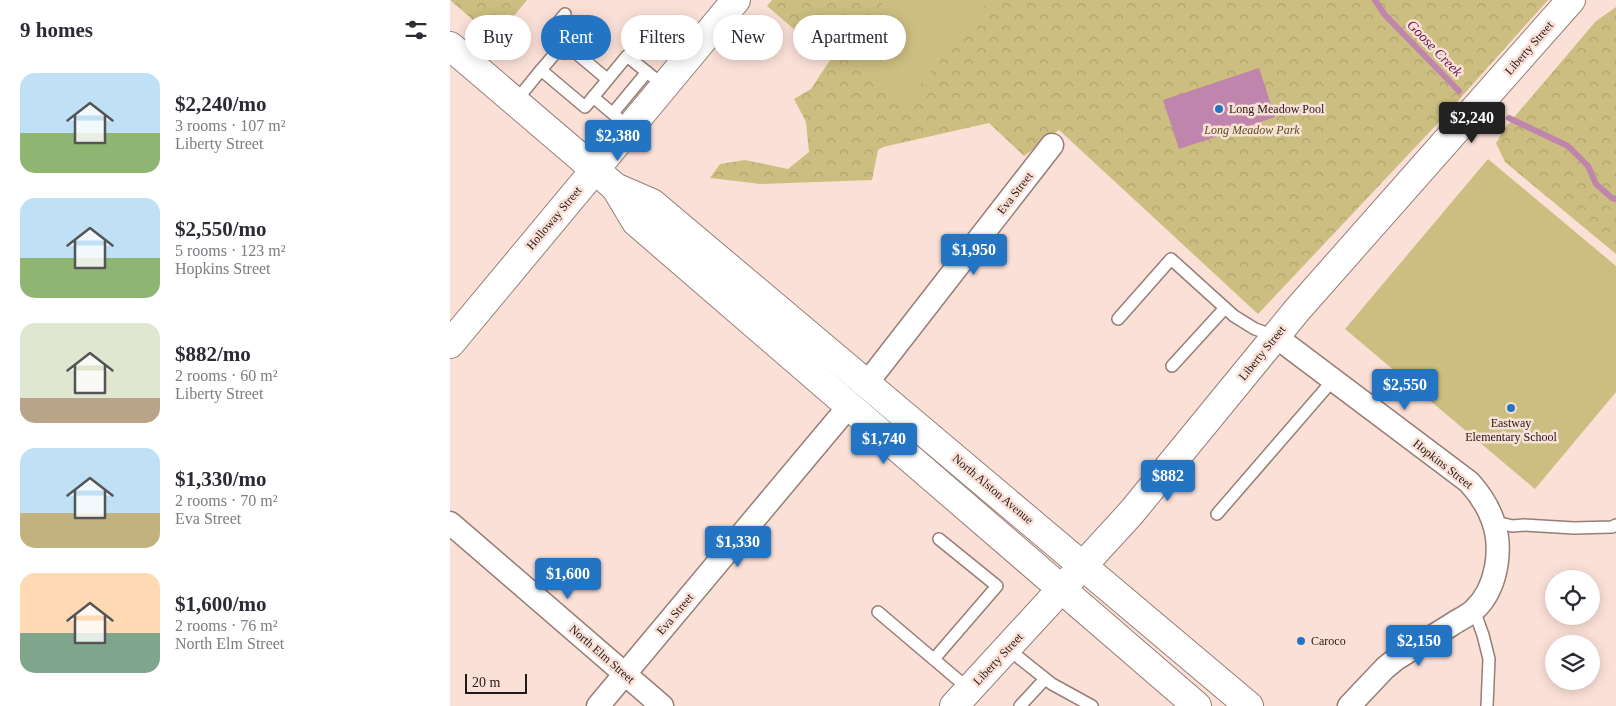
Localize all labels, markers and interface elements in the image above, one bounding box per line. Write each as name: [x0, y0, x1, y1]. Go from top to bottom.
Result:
chip: Buy: [465, 15, 531, 60]
chip: Rent: [541, 15, 611, 60]
chip: Filters: [621, 15, 703, 60]
chip: New: [713, 15, 783, 60]
chip: Apartment: [793, 15, 906, 60]
icon: filters: [402, 16, 430, 44]
water label: Goose Creek: [1404, 17, 1466, 80]
text: 9 homes: [20, 18, 93, 42]
street label: Liberty Street: [1502, 18, 1556, 78]
text: $2,240/mo: [175, 92, 267, 116]
icon: home: [60, 93, 120, 153]
place label: Long Meadow Pool: [1229, 102, 1325, 116]
pin: $2,240: [1431, 102, 1513, 144]
marker: Long Meadow Pool: [1213, 103, 1225, 115]
text: $2,240: [1450, 109, 1494, 126]
text: 3 rooms · 107 m²: [175, 117, 286, 134]
pin: $2,380: [577, 120, 659, 162]
park label: Long Meadow Park: [1203, 123, 1300, 137]
text: $2,380: [596, 127, 640, 144]
text: Liberty Street: [175, 135, 263, 152]
street label: Eva Street: [994, 169, 1036, 217]
street label: Holloway Street: [523, 183, 585, 253]
text: $2,550/mo: [175, 217, 267, 241]
icon: home: [60, 218, 120, 278]
pin: $1,950: [933, 234, 1015, 276]
text: $1,950: [952, 241, 996, 258]
text: 5 rooms · 123 m²: [175, 242, 286, 259]
text: Hopkins Street: [175, 260, 271, 277]
street label: Liberty Street: [1236, 322, 1289, 383]
text: $882/mo: [175, 342, 251, 366]
icon: home: [60, 343, 120, 403]
text: 2 rooms · 60 m²: [175, 367, 278, 384]
pin: $2,550: [1364, 368, 1446, 411]
text: $2,550: [1383, 376, 1427, 393]
text: Liberty Street: [175, 385, 263, 402]
marker: Eastway Elementary School: [1505, 402, 1517, 414]
place label: Eastway Elementary School: [1465, 416, 1557, 444]
pin: $1,740: [843, 422, 925, 465]
text: $1,740: [862, 430, 906, 447]
street label: Hopkins Street: [1410, 436, 1476, 492]
street label: North Alston Avenue: [950, 451, 1036, 527]
pin: $882: [1138, 460, 1198, 502]
text: $1,330/mo: [175, 467, 267, 491]
text: $882: [1152, 467, 1184, 484]
icon: home: [60, 468, 120, 528]
text: 2 rooms · 70 m²: [175, 492, 278, 509]
text: Eva Street: [175, 510, 241, 527]
pin: $1,330: [697, 526, 779, 568]
text: $1,330: [716, 533, 760, 550]
pin: $1,600: [527, 558, 609, 600]
text: $1,600: [546, 565, 590, 582]
map controls: [1545, 570, 1600, 690]
button: locate: [1545, 570, 1600, 625]
street label: Eva Street: [654, 590, 697, 638]
text: $1,600/mo: [175, 592, 267, 616]
icon: home: [60, 593, 120, 653]
text: 2 rooms · 76 m²: [175, 617, 278, 634]
street label: North Elm Street: [566, 622, 638, 687]
pin: $2,150: [1378, 624, 1460, 667]
street label: Liberty Street: [970, 629, 1026, 688]
text: $2,150: [1397, 632, 1441, 649]
place label: Caroco: [1311, 634, 1346, 648]
text: North Elm Street: [175, 635, 284, 652]
marker: Caroco: [1295, 635, 1307, 647]
button: layers: [1545, 635, 1600, 690]
scale bar: [465, 671, 528, 694]
text: 20 m: [472, 675, 500, 690]

